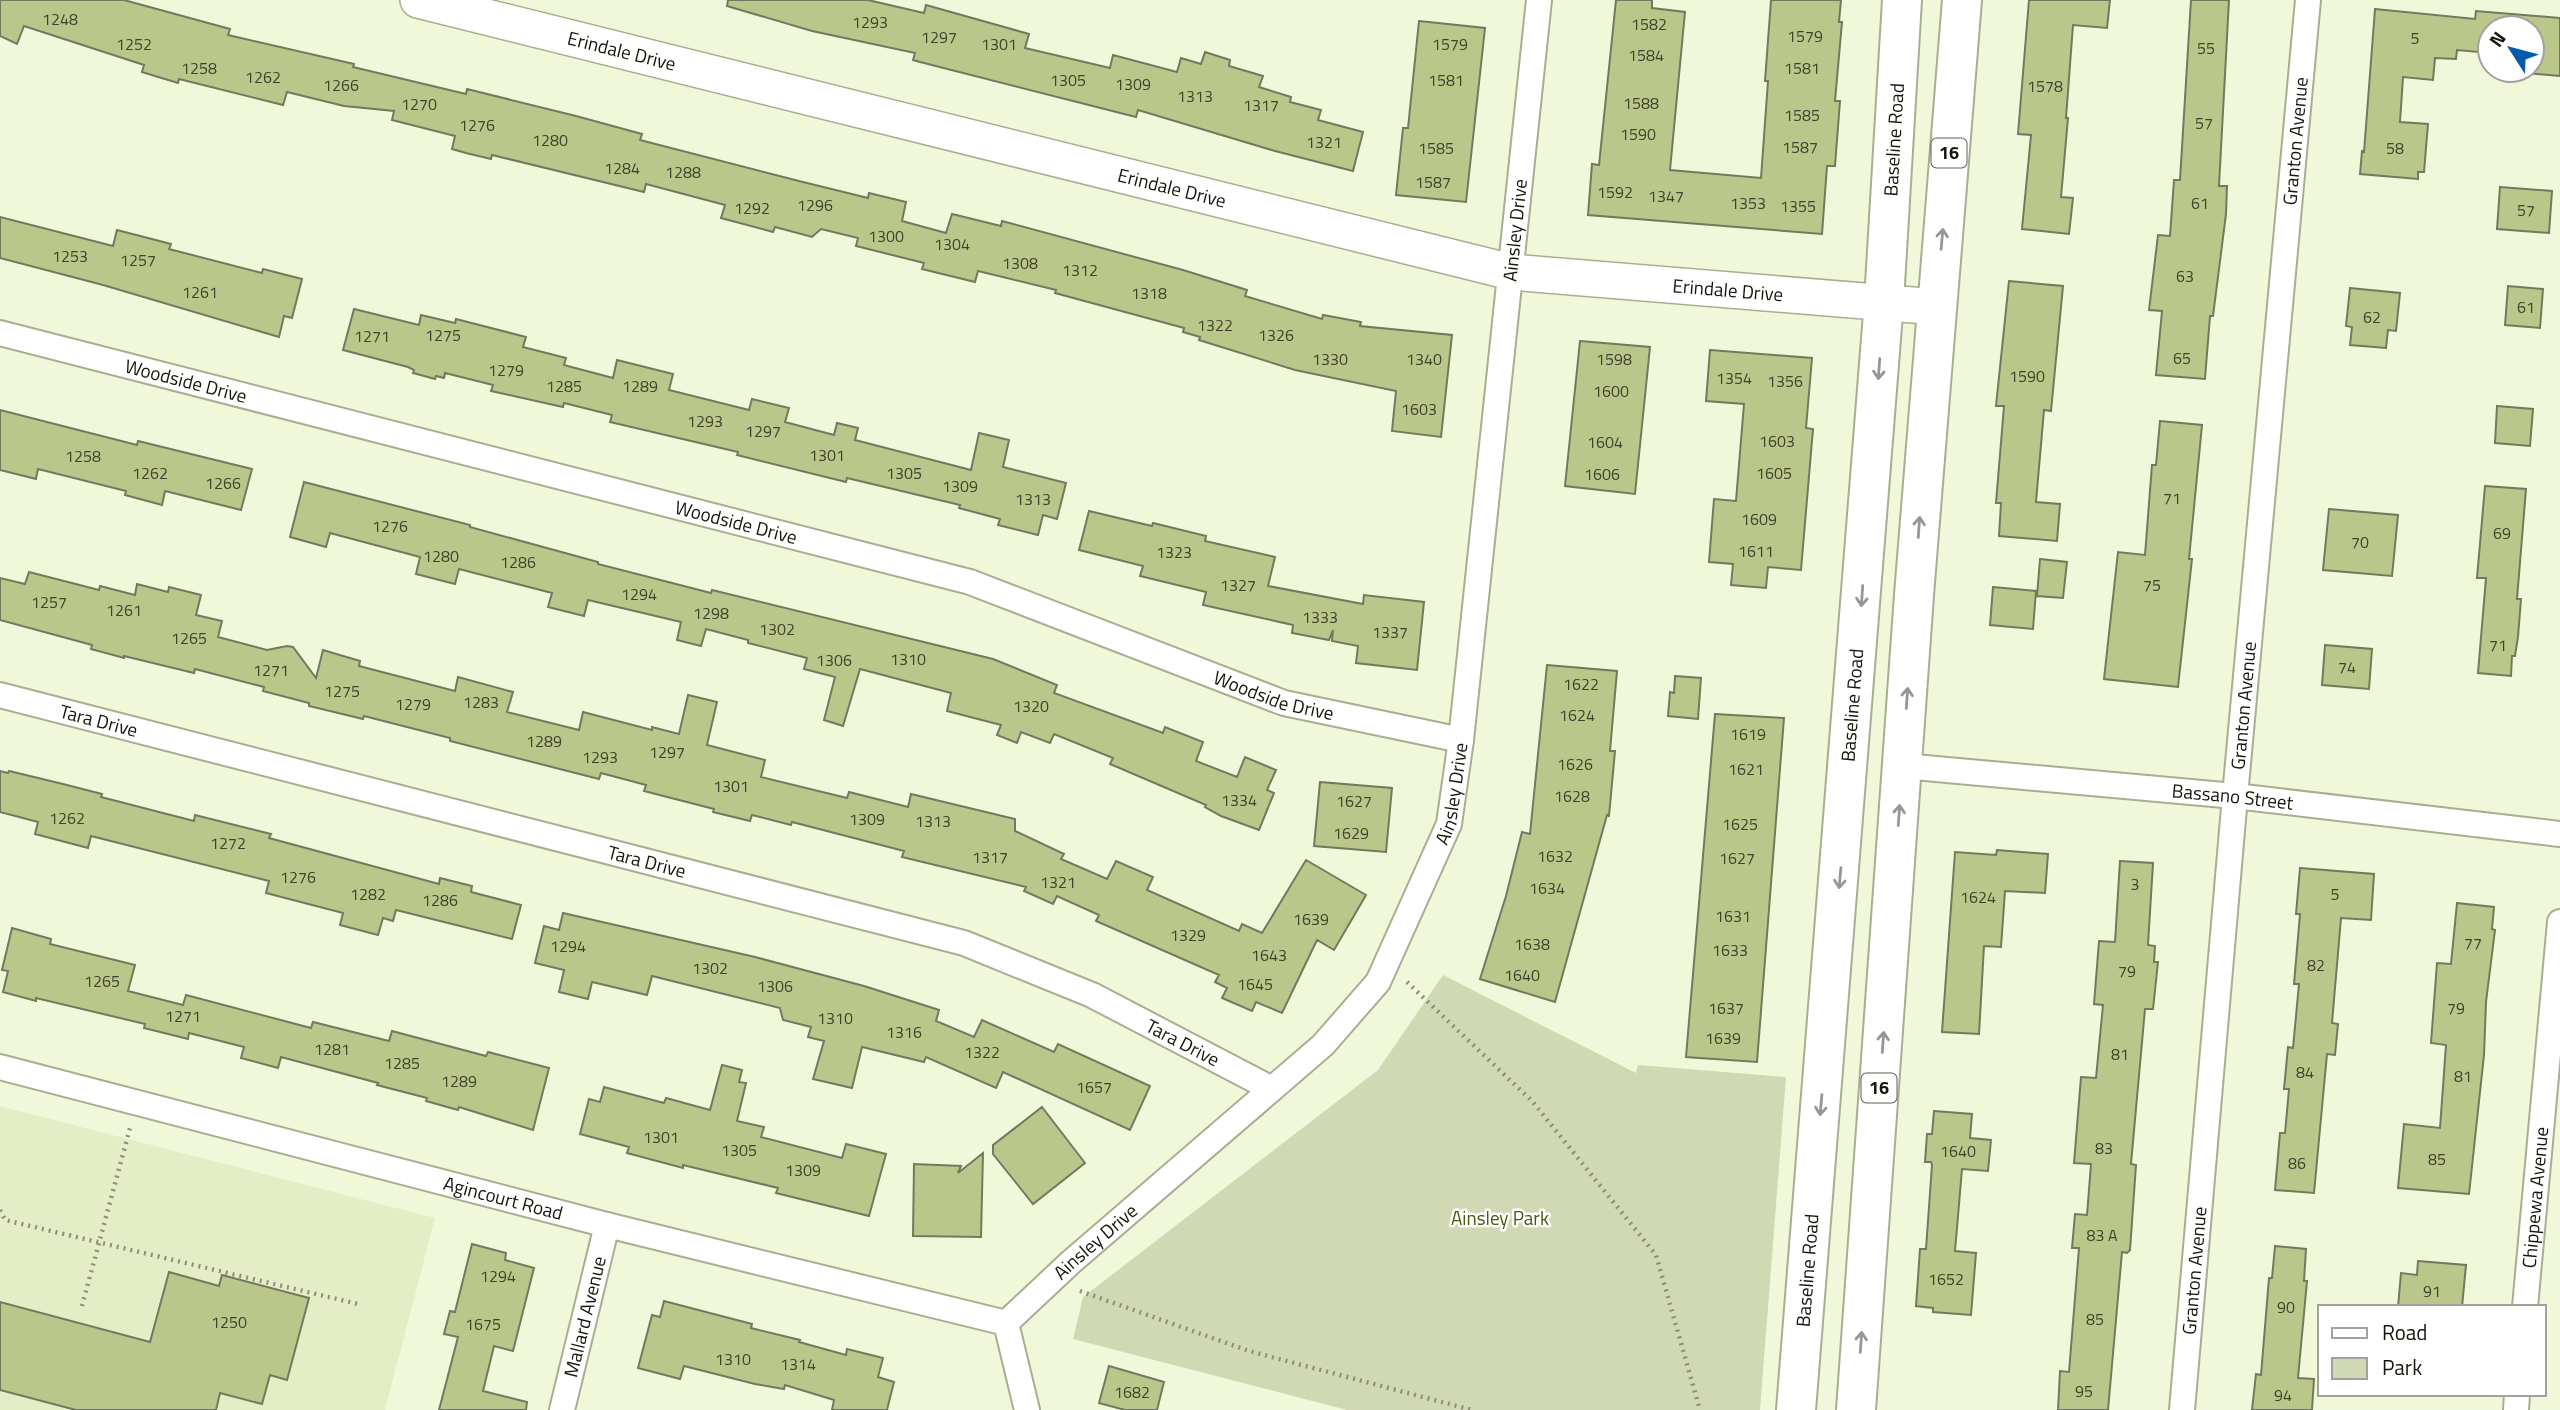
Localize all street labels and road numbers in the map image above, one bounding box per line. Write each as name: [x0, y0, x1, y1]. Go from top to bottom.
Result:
street label: Erindale Drive: [565, 23, 679, 78]
street label: Granton Avenue: [2274, 76, 2315, 206]
street label: Baseline Road: [1875, 82, 1911, 197]
road number: 16: [1932, 138, 1966, 168]
street label: Erindale Drive: [1115, 160, 1229, 215]
street label: Ainsley Drive: [1494, 177, 1534, 283]
street label: Erindale Drive: [1672, 270, 1784, 308]
street label: Woodside Drive: [122, 351, 250, 410]
street label: Woodside Drive: [672, 492, 800, 551]
street label: Granton Avenue: [2222, 640, 2263, 771]
street label: Baseline Road: [1832, 647, 1870, 763]
street label: Woodside Drive: [1209, 662, 1337, 727]
street label: Tara Drive: [57, 696, 141, 744]
street label: Ainsley Drive: [1427, 741, 1474, 849]
street label: Bassano Street: [2171, 775, 2295, 817]
street label: Tara Drive: [605, 837, 689, 885]
street label: Tara Drive: [1141, 1011, 1225, 1073]
road number: 16: [1862, 1073, 1896, 1102]
street label: Chippewa Avenue: [2514, 1125, 2555, 1269]
street label: Agincourt Road: [441, 1168, 566, 1227]
street label: Ainsley Drive: [1046, 1196, 1143, 1286]
street label: Granton Avenue: [2174, 1205, 2214, 1336]
street label: Baseline Road: [1788, 1213, 1826, 1328]
street label: Mallard Avenue: [555, 1253, 613, 1380]

